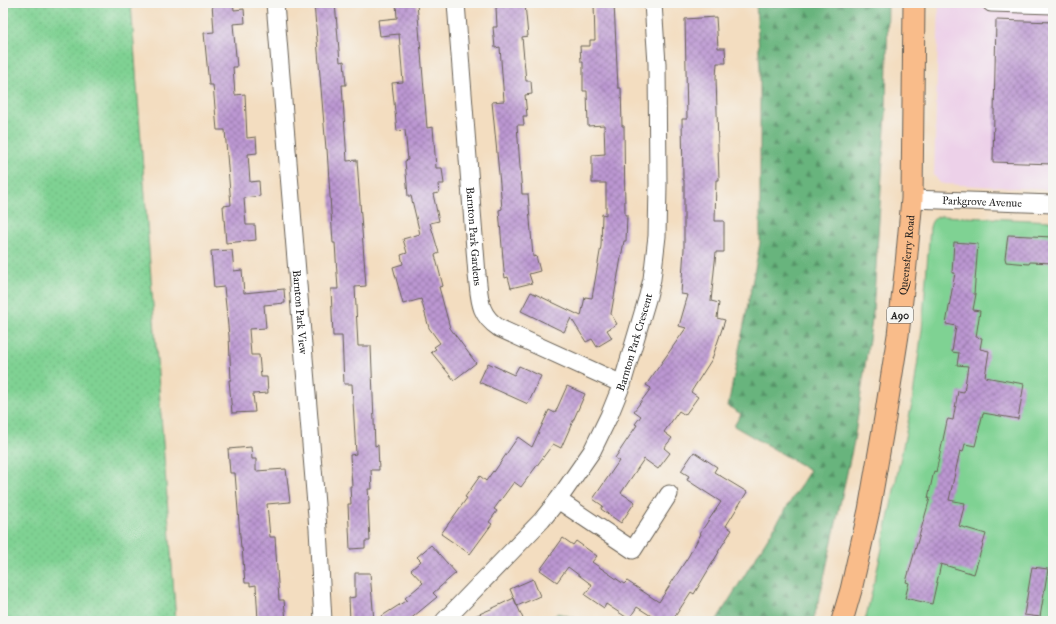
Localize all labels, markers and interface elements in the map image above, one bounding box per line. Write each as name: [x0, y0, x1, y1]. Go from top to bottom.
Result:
street label: Barnton Park Gardens: [463, 186, 484, 286]
street label: Parkgrove Avenue: [942, 194, 1022, 210]
street label: Queensferry Road: [897, 214, 918, 296]
street label: Barnton Park View: [290, 269, 310, 355]
street label: Barnton Park Crescent: [614, 292, 655, 393]
road number: A90: [887, 307, 913, 323]

